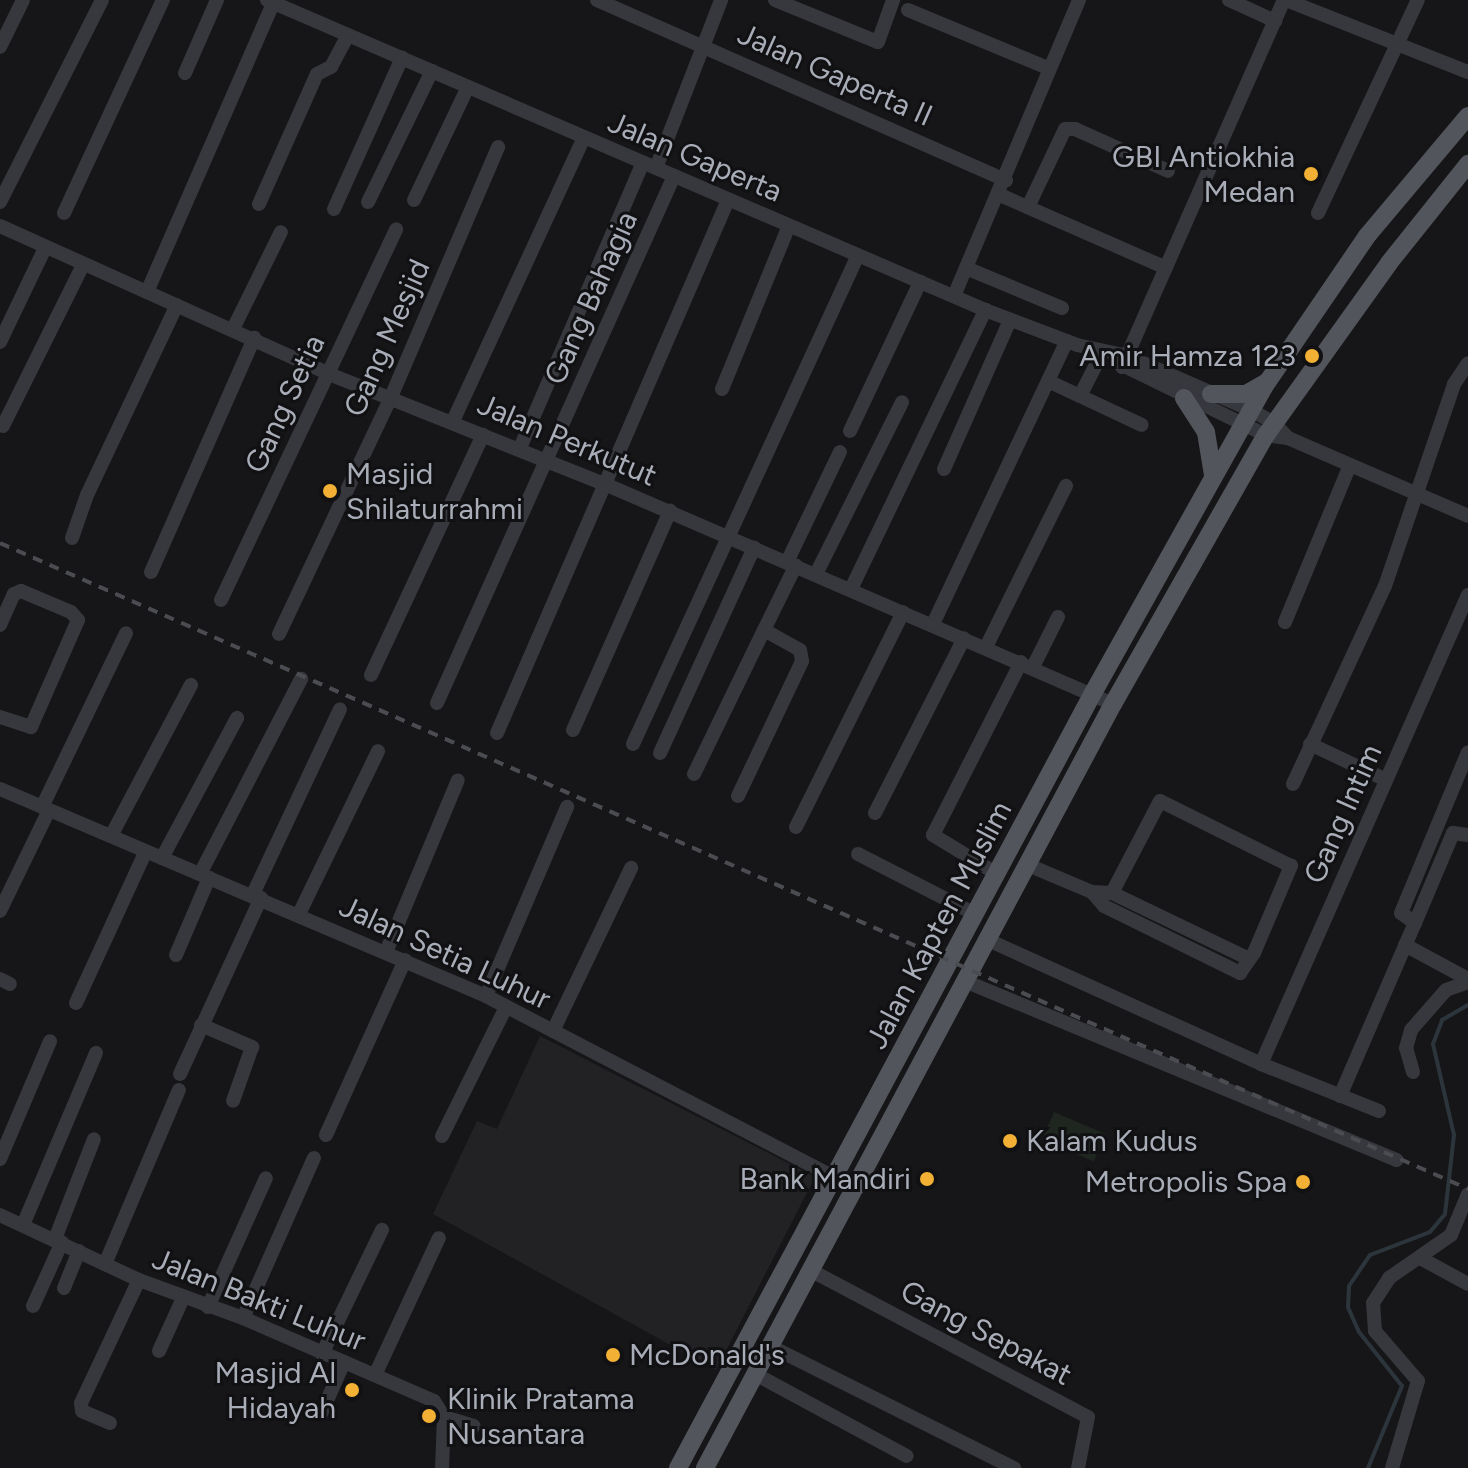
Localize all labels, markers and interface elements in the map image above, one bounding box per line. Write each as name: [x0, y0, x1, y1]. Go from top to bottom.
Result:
street label: Jalan Gaperta II: [732, 16, 938, 134]
street label: Jalan Gaperta: [602, 104, 788, 210]
place label: GBI Antiokhia Medan: [1112, 139, 1295, 210]
marker: GBI Antiokhia Medan: [1302, 165, 1320, 183]
street label: Gang Bahagia: [537, 206, 645, 390]
street label: Gang Mesjid: [336, 254, 438, 422]
street label: Gang Setia: [237, 329, 333, 479]
place label: Amir Hamza 123: [1079, 338, 1296, 374]
marker: Amir Hamza 123: [1303, 347, 1321, 365]
street label: Jalan Perkutut: [472, 386, 662, 494]
place label: Masjid Shilaturrahmi: [346, 456, 523, 526]
marker: Masjid Shilaturrahmi: [321, 482, 339, 500]
street label: Gang Intim: [1296, 739, 1390, 889]
street label: Jalan Kapten Muslim: [859, 795, 1019, 1055]
street label: Jalan Setia Luhur: [334, 888, 556, 1018]
place label: Kalam Kudus: [1026, 1123, 1197, 1159]
marker: Kalam Kudus: [1001, 1132, 1019, 1150]
place label: Bank Mandiri: [740, 1161, 911, 1197]
place label: Metropolis Spa: [1085, 1164, 1287, 1200]
marker: Bank Mandiri: [918, 1170, 936, 1188]
marker: Metropolis Spa: [1294, 1173, 1312, 1191]
street label: Jalan Bakti Luhur: [147, 1241, 371, 1359]
street label: Gang Sepakat: [894, 1273, 1078, 1393]
place label: McDonald's: [629, 1337, 785, 1373]
marker: McDonald's: [604, 1346, 622, 1364]
place label: Masjid Al Hidayah: [214, 1355, 336, 1426]
marker: Masjid Al Hidayah: [343, 1381, 361, 1399]
place label: Klinik Pratama Nusantara: [447, 1381, 635, 1452]
marker: Klinik Pratama Nusantara: [418, 1405, 440, 1427]

